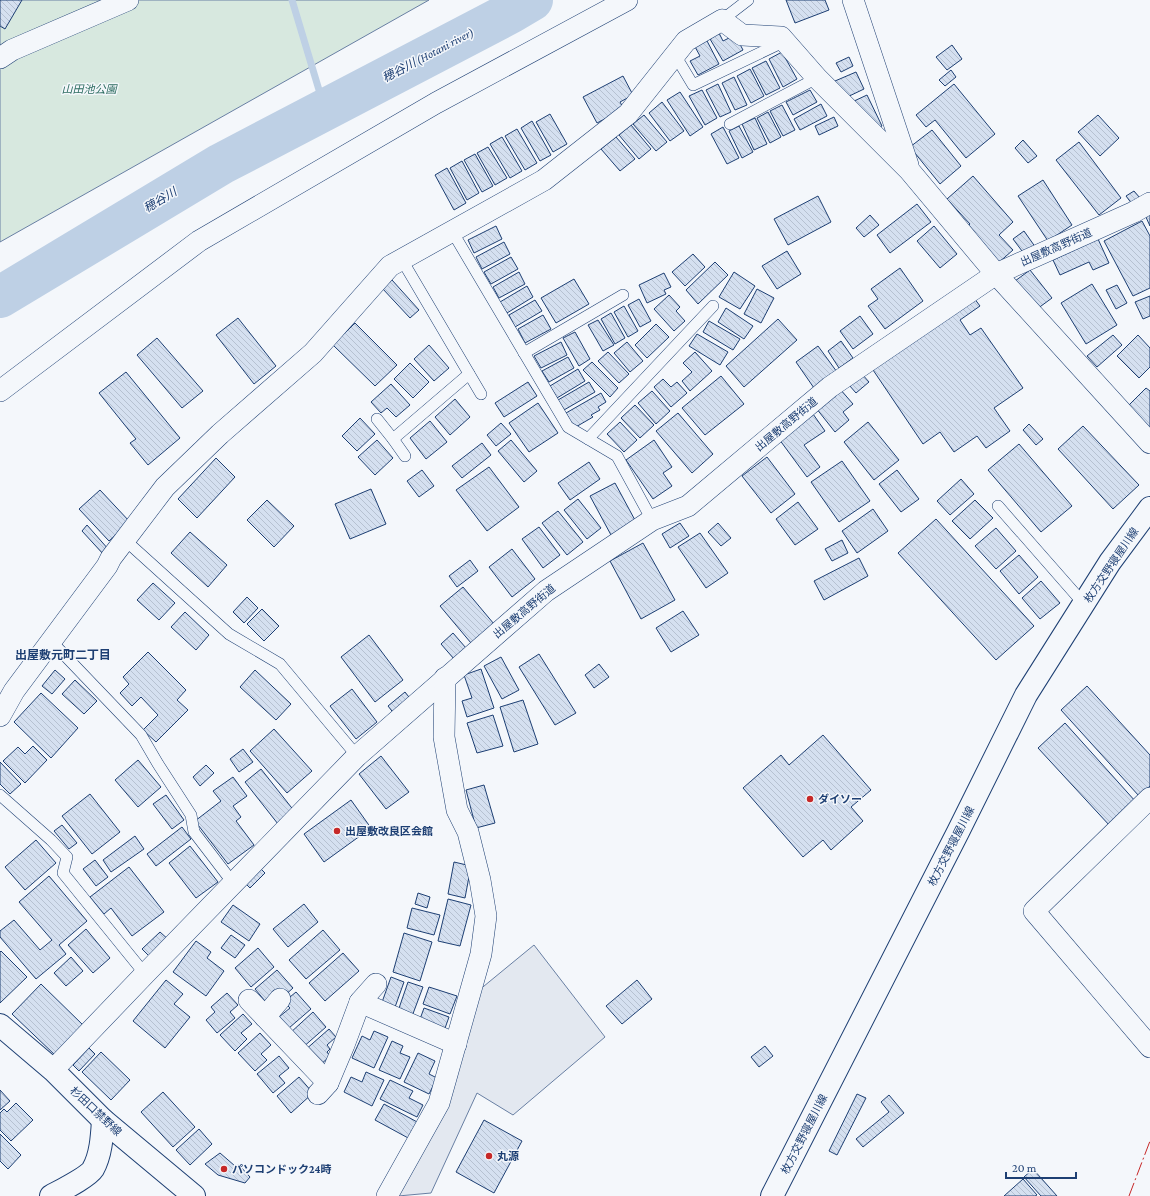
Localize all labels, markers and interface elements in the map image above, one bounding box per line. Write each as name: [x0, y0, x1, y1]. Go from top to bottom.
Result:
water label: 穂谷川 (Hotani river): [380, 25, 476, 85]
park label: 山田池公園: [62, 83, 118, 95]
water label: 穂谷川: [141, 184, 181, 215]
street label: 出屋敷高野街道: [1018, 226, 1094, 268]
street label: 出屋敷高野街道: [753, 395, 819, 453]
street label: 枚方交野寝屋川線: [1081, 525, 1141, 605]
street label: 出屋敷高野街道: [491, 582, 557, 640]
district label: 出屋敷元町二丁目: [15, 648, 111, 662]
place label: ダイソー: [818, 793, 862, 805]
marker: ダイソー: [805, 794, 815, 804]
street label: 枚方交野寝屋川線: [926, 804, 976, 888]
place label: 出屋敷改良区会館: [345, 825, 433, 837]
marker: 出屋敷改良区会館: [332, 826, 342, 836]
street label: 杉田口禁野線: [68, 1084, 124, 1138]
street label: 枚方交野寝屋川線: [779, 1092, 829, 1176]
place label: 丸源: [497, 1150, 519, 1162]
marker: 丸源: [484, 1151, 494, 1161]
scale bar: [1006, 1154, 1076, 1180]
text: 20 m: [1012, 1161, 1037, 1175]
place label: パソコンドック24時: [232, 1163, 332, 1175]
marker: パソコンドック24時: [219, 1164, 229, 1174]

